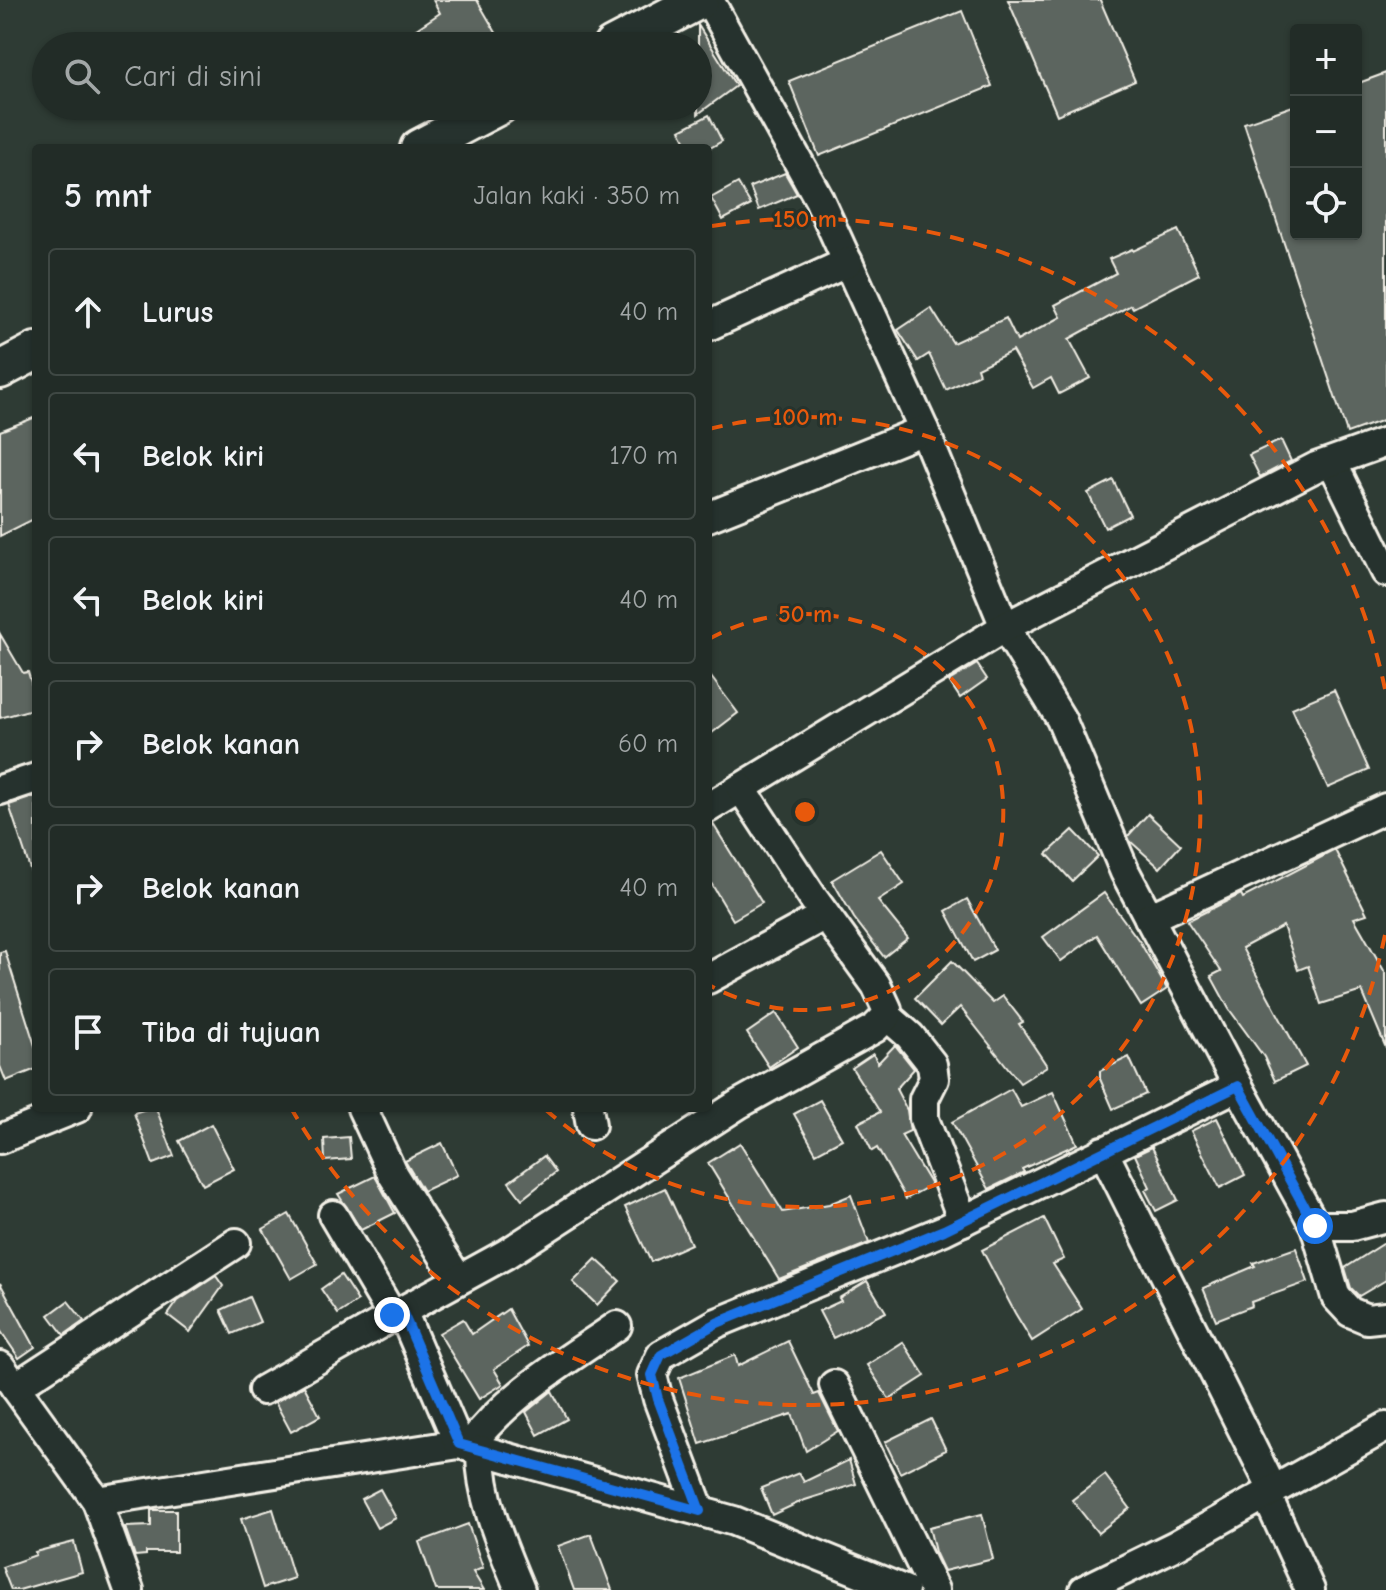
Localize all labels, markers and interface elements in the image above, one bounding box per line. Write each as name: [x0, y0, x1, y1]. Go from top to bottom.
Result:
map controls: [1290, 24, 1362, 240]
button: +: [1290, 24, 1362, 96]
search box: [32, 32, 712, 120]
icon: search: [60, 54, 104, 98]
text: Cari di sini: [124, 59, 262, 94]
button: −: [1290, 96, 1362, 168]
button: locate: [1290, 168, 1362, 240]
text: 5 mnt: [64, 176, 151, 216]
text: Jalan kaki · 350 m: [473, 181, 680, 211]
text: 150 m: [773, 205, 837, 233]
icon: ahead: [66, 290, 110, 334]
text: Lurus: [142, 295, 213, 330]
text: 40 m: [619, 297, 678, 327]
text: 100 m: [773, 403, 837, 431]
icon: left: [66, 434, 110, 478]
text: Belok kiri: [142, 439, 264, 474]
text: 170 m: [609, 441, 678, 471]
icon: left: [66, 578, 110, 622]
text: Belok kiri: [142, 583, 264, 618]
text: 40 m: [619, 585, 678, 615]
text: 50 m: [778, 600, 832, 628]
icon: right: [66, 722, 110, 766]
text: Belok kanan: [142, 727, 300, 762]
text: 60 m: [618, 729, 678, 759]
centre of rings: [791, 798, 819, 826]
icon: right: [66, 866, 110, 910]
text: Belok kanan: [142, 871, 300, 906]
text: 40 m: [619, 873, 678, 903]
icon: arrive: [66, 1010, 110, 1054]
text: Tiba di tujuan: [142, 1015, 321, 1050]
route start: [1297, 1208, 1333, 1244]
route end: [374, 1297, 410, 1333]

